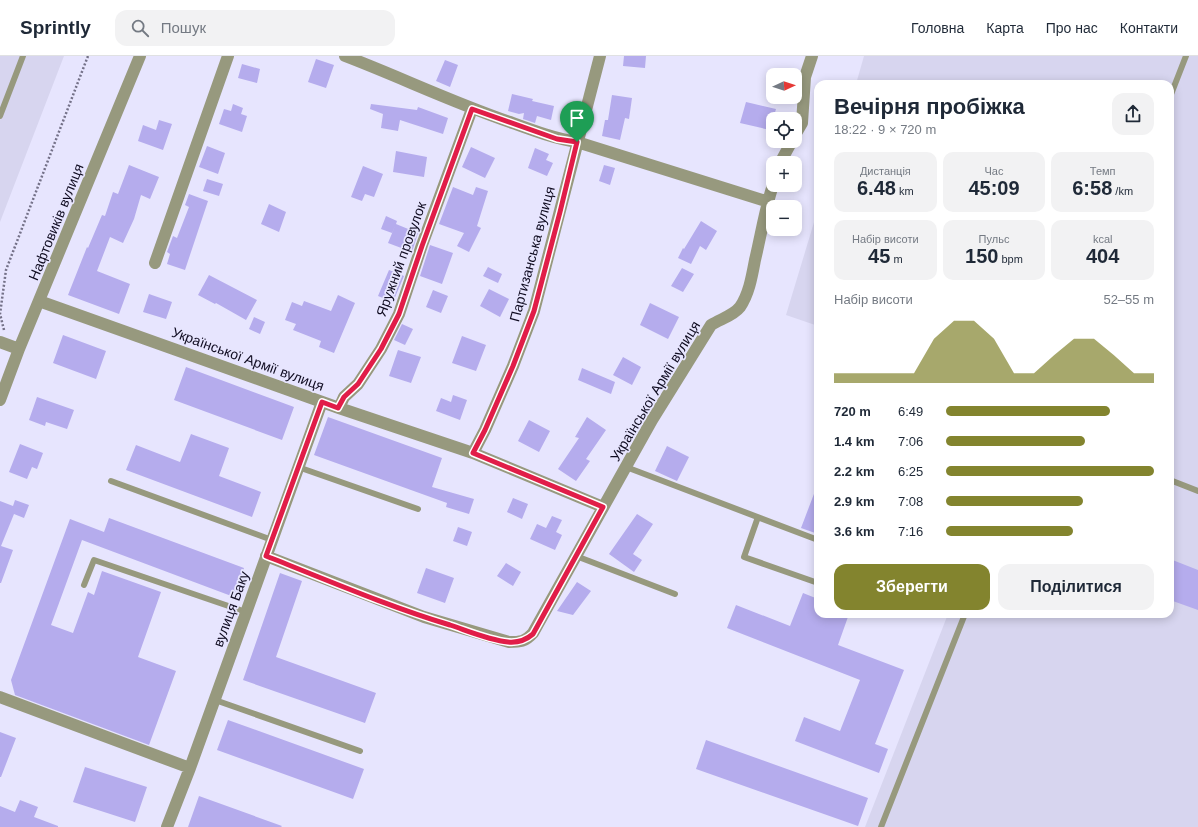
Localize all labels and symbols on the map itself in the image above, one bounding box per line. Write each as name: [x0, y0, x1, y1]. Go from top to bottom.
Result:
north arrow: [766, 68, 802, 104]
pin: [560, 101, 594, 142]
street label: Нафтовиків вулиця: [25, 161, 87, 283]
street label: Партизанська вулиця: [506, 185, 558, 323]
street label: Яружний провулок: [373, 199, 429, 318]
street label: Української Армії вулиця: [607, 318, 703, 464]
street label: Української Армії вулиця: [170, 324, 326, 394]
street label: вулиця Баку: [210, 569, 252, 649]

